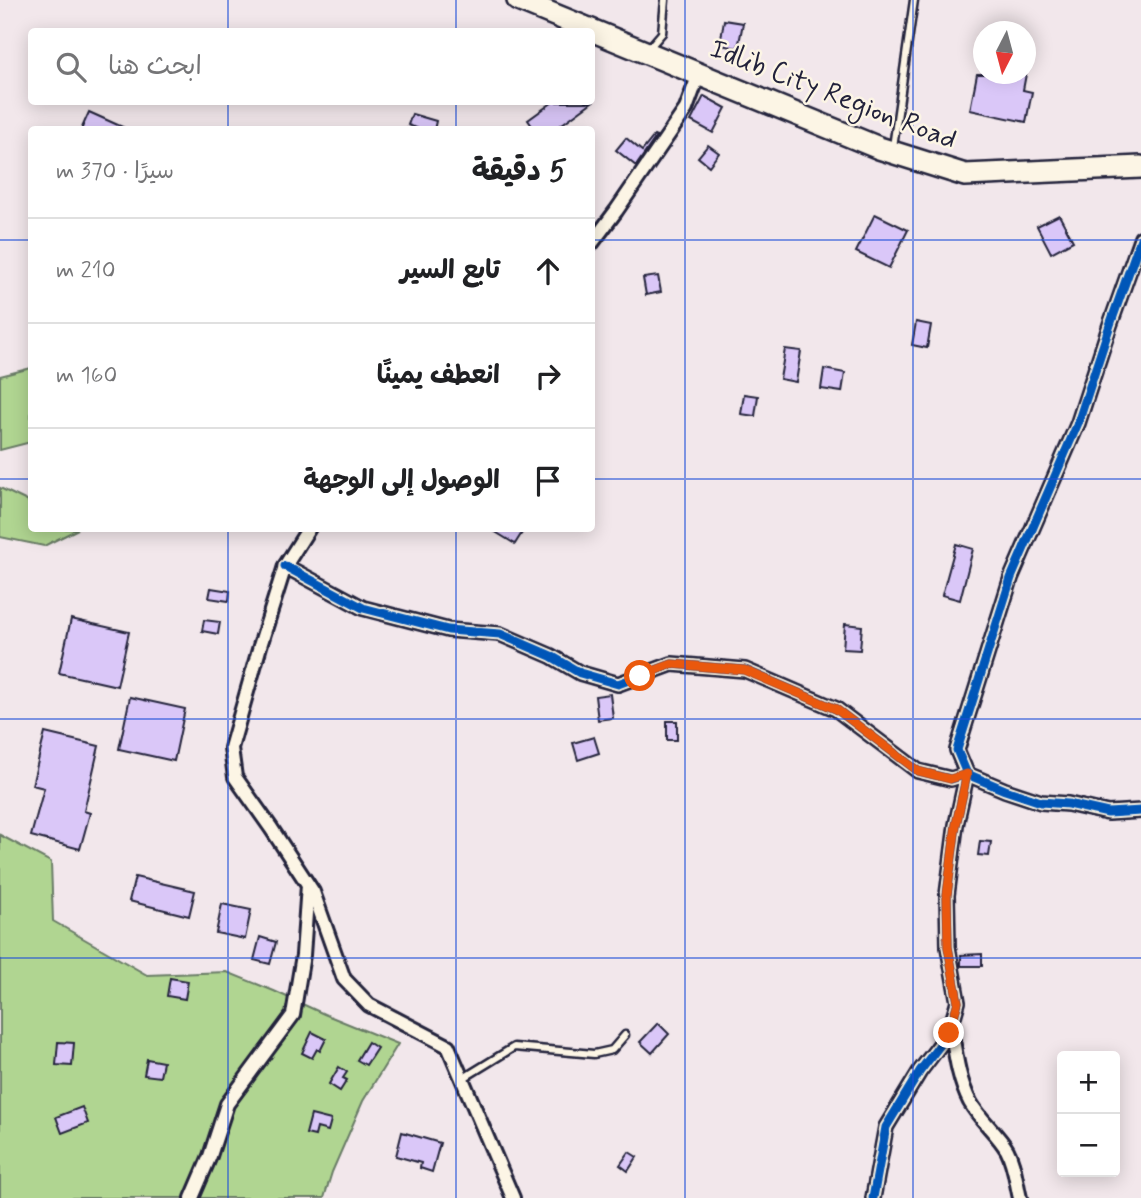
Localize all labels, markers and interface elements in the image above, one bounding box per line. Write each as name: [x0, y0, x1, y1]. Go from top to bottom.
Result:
north arrow: [973, 21, 1036, 84]
search box: [28, 28, 595, 105]
street label: Idlib City Region Road: [704, 31, 962, 161]
icon: search: [52, 48, 90, 86]
text: ابحث هنا: [108, 50, 202, 84]
text: 5 دقيقة: [472, 152, 567, 191]
text: سيرًا · 370 m: [56, 157, 174, 187]
icon: ahead: [529, 252, 567, 290]
text: تابع السير: [400, 254, 500, 288]
text: 210 m: [56, 256, 116, 286]
icon: right: [529, 357, 567, 395]
text: انعطف يمينًا: [377, 359, 500, 393]
text: 160 m: [56, 361, 117, 391]
icon: arrive: [529, 462, 567, 500]
text: الوصول إلى الوجهة: [303, 464, 500, 498]
route start: [624, 660, 655, 691]
route end: [933, 1017, 964, 1048]
map controls: [1057, 1051, 1120, 1177]
button: +: [1057, 1051, 1120, 1114]
button: −: [1057, 1114, 1120, 1177]

